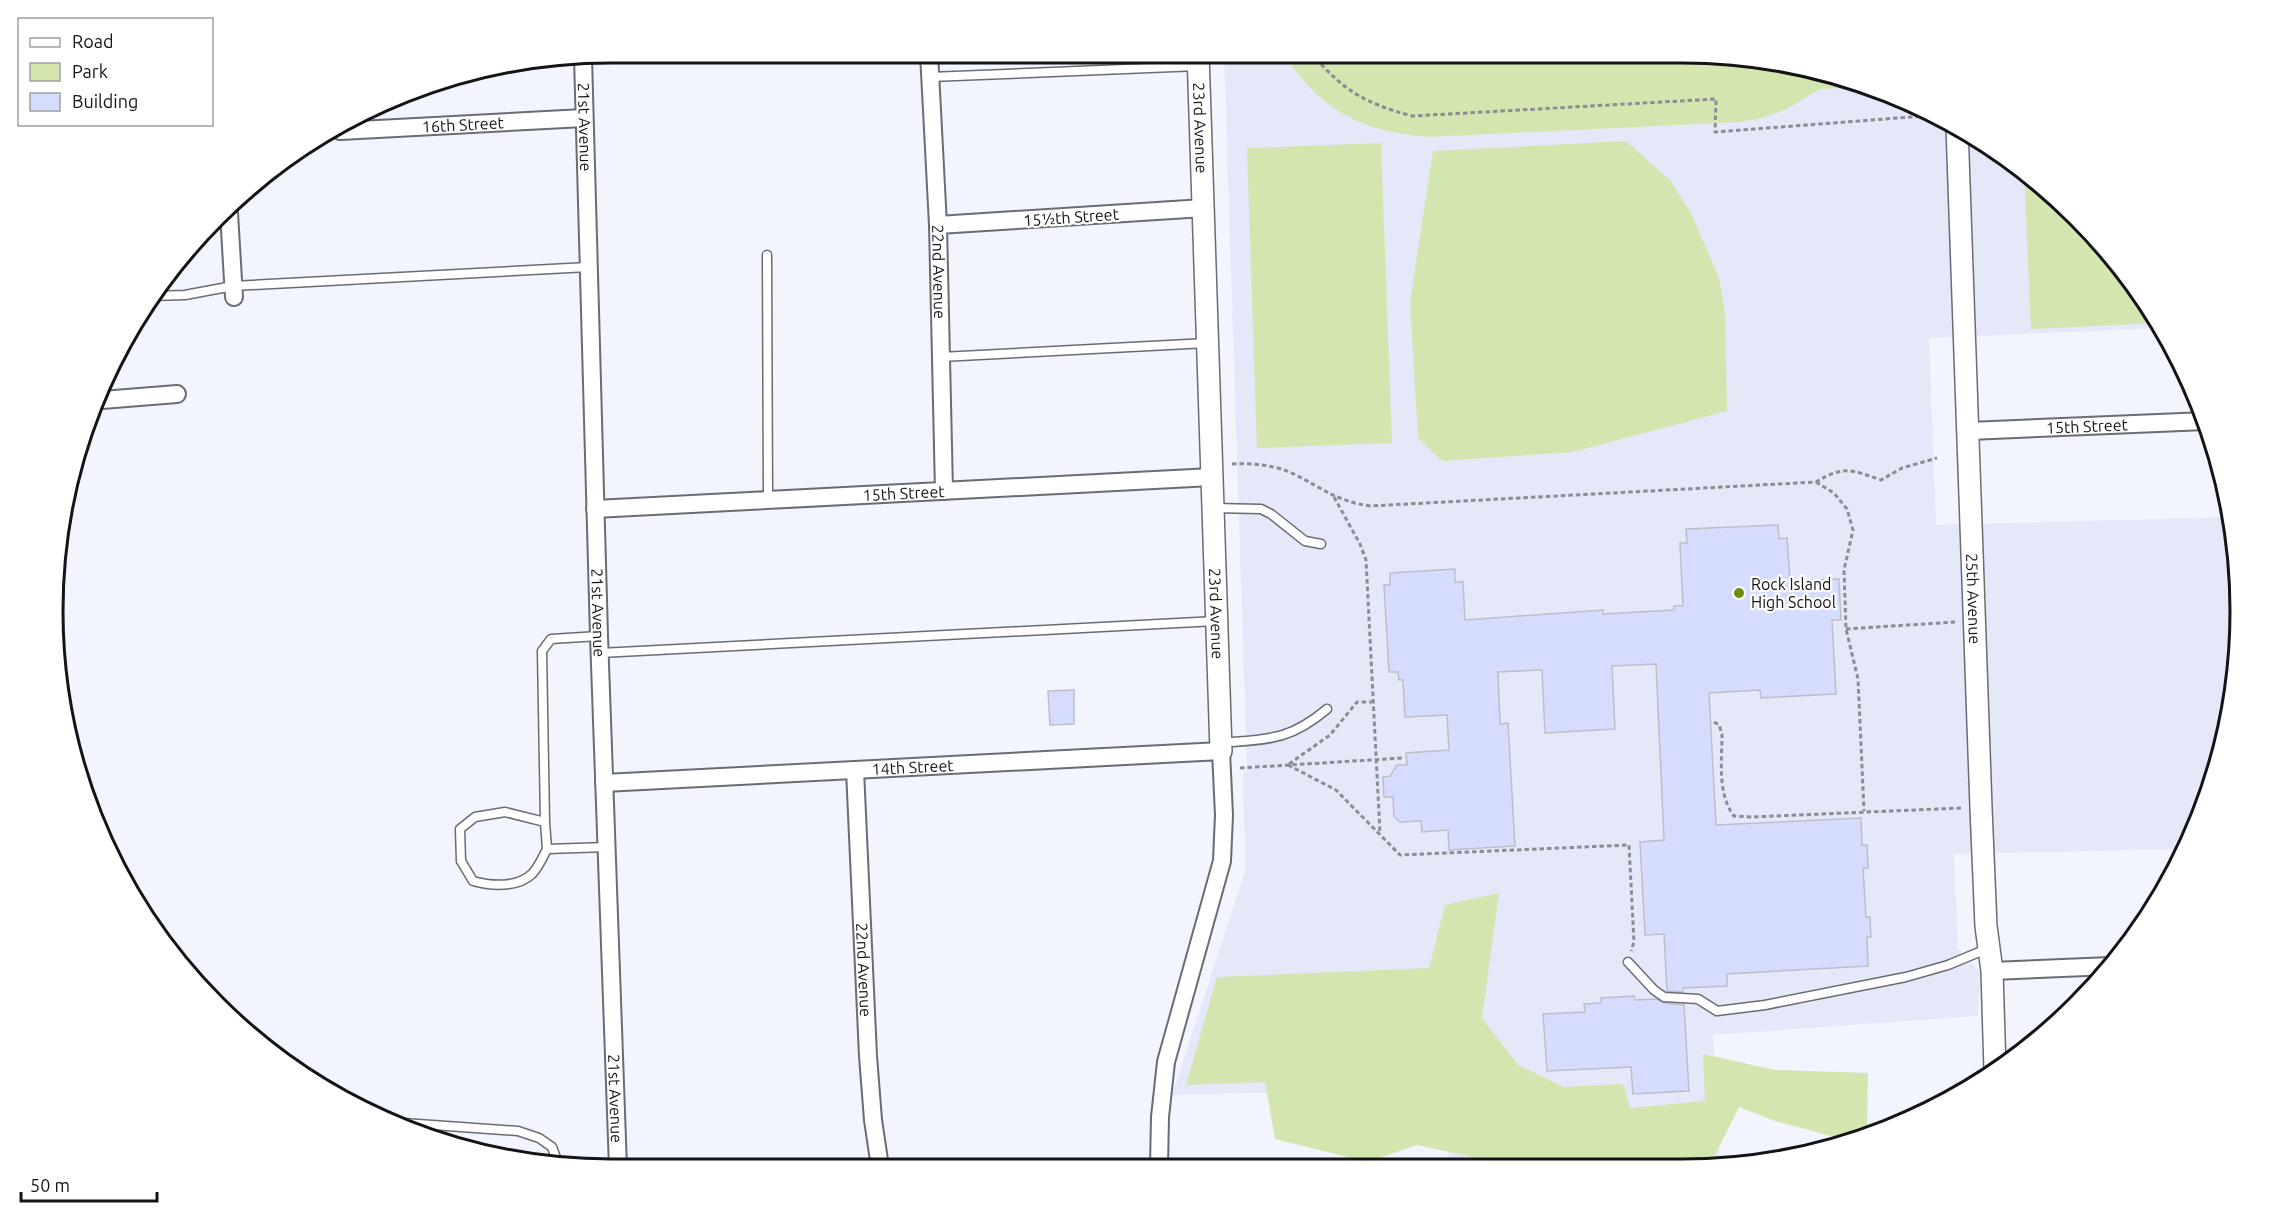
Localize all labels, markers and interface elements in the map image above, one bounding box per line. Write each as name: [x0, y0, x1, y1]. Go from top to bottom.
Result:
legend: [18, 18, 213, 126]
text: Road: [72, 31, 114, 51]
text: Park: [72, 61, 108, 81]
street label: 21st Avenue: [575, 82, 595, 172]
street label: 23rd Avenue: [1190, 82, 1211, 174]
text: Building: [72, 91, 138, 111]
street label: 16th Street: [421, 113, 505, 136]
street label: 15½th Street: [1023, 205, 1120, 229]
street label: 22nd Avenue: [929, 224, 949, 319]
street label: 15th Street: [2046, 415, 2129, 437]
street label: 15th Street: [862, 482, 946, 504]
street label: 25th Avenue: [1963, 553, 1984, 645]
street label: 21st Avenue: [588, 568, 609, 658]
street label: 23rd Avenue: [1206, 568, 1227, 660]
place label: Rock Island High School: [1751, 575, 1836, 611]
marker: Rock Island High School: [1732, 586, 1746, 600]
street label: 14th Street: [871, 756, 955, 778]
street label: 22nd Avenue: [853, 922, 875, 1017]
street label: 21st Avenue: [605, 1054, 626, 1143]
scale bar: [21, 1165, 158, 1203]
text: 50 m: [30, 1175, 70, 1195]

